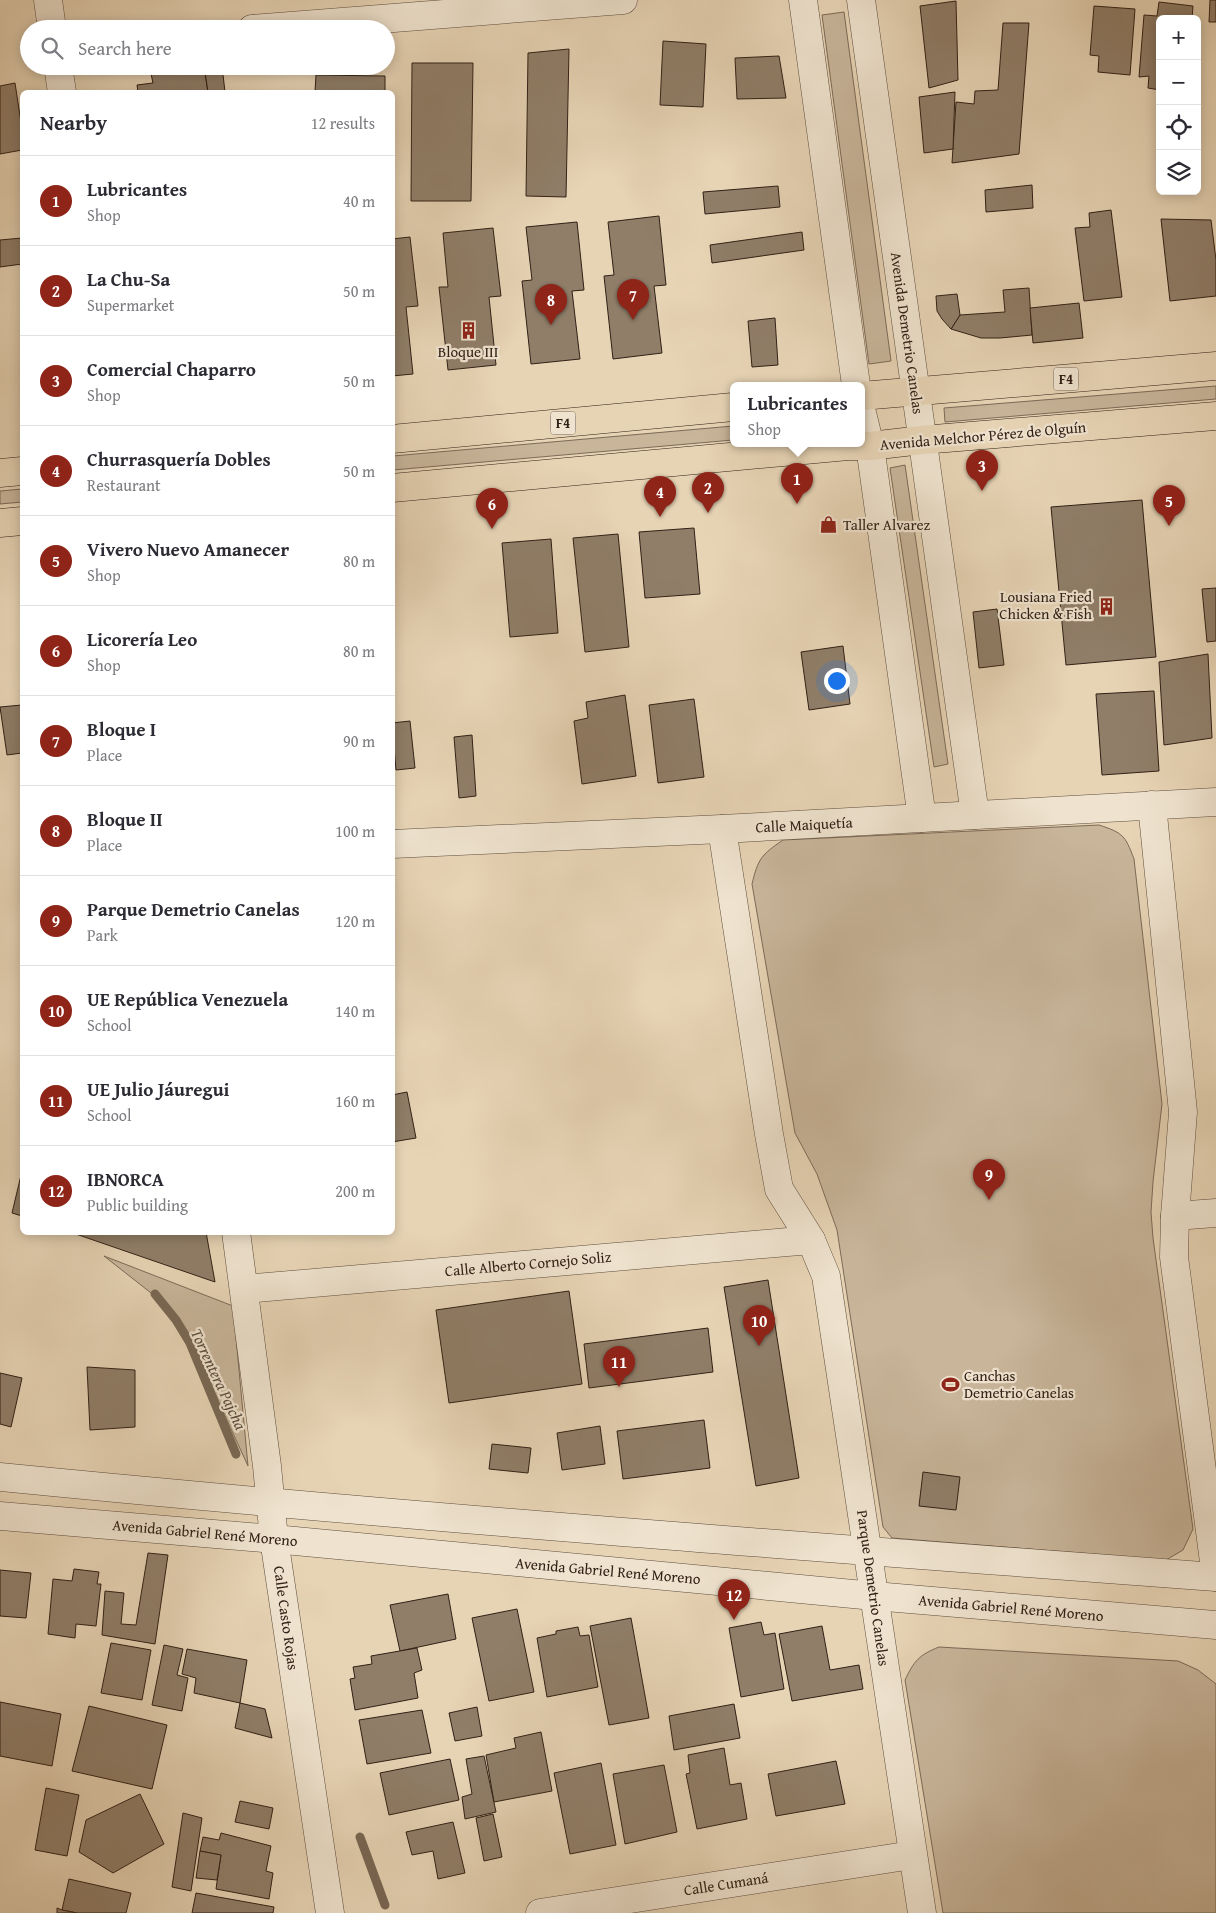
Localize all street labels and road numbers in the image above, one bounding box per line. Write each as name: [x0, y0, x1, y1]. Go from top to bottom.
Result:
street label: Avenida Demetrio Canelas: [886, 250, 929, 415]
road number: F4: [1054, 368, 1078, 390]
road number: F4: [550, 412, 576, 434]
street label: Avenida Melchor Pérez de Olguín: [879, 416, 1088, 455]
street label: Calle Maiquetía: [755, 811, 853, 838]
street label: Calle Alberto Cornejo Soliz: [444, 1246, 612, 1281]
street label: Parque Demetrio Canelas: [852, 1508, 895, 1667]
street label: Avenida Gabriel René Moreno: [112, 1514, 299, 1551]
street label: Avenida Gabriel René Moreno: [515, 1552, 702, 1589]
street label: Calle Casto Rojas: [269, 1565, 304, 1671]
street label: Avenida Gabriel René Moreno: [918, 1589, 1105, 1626]
street label: Calle Cumaná: [682, 1866, 770, 1901]

